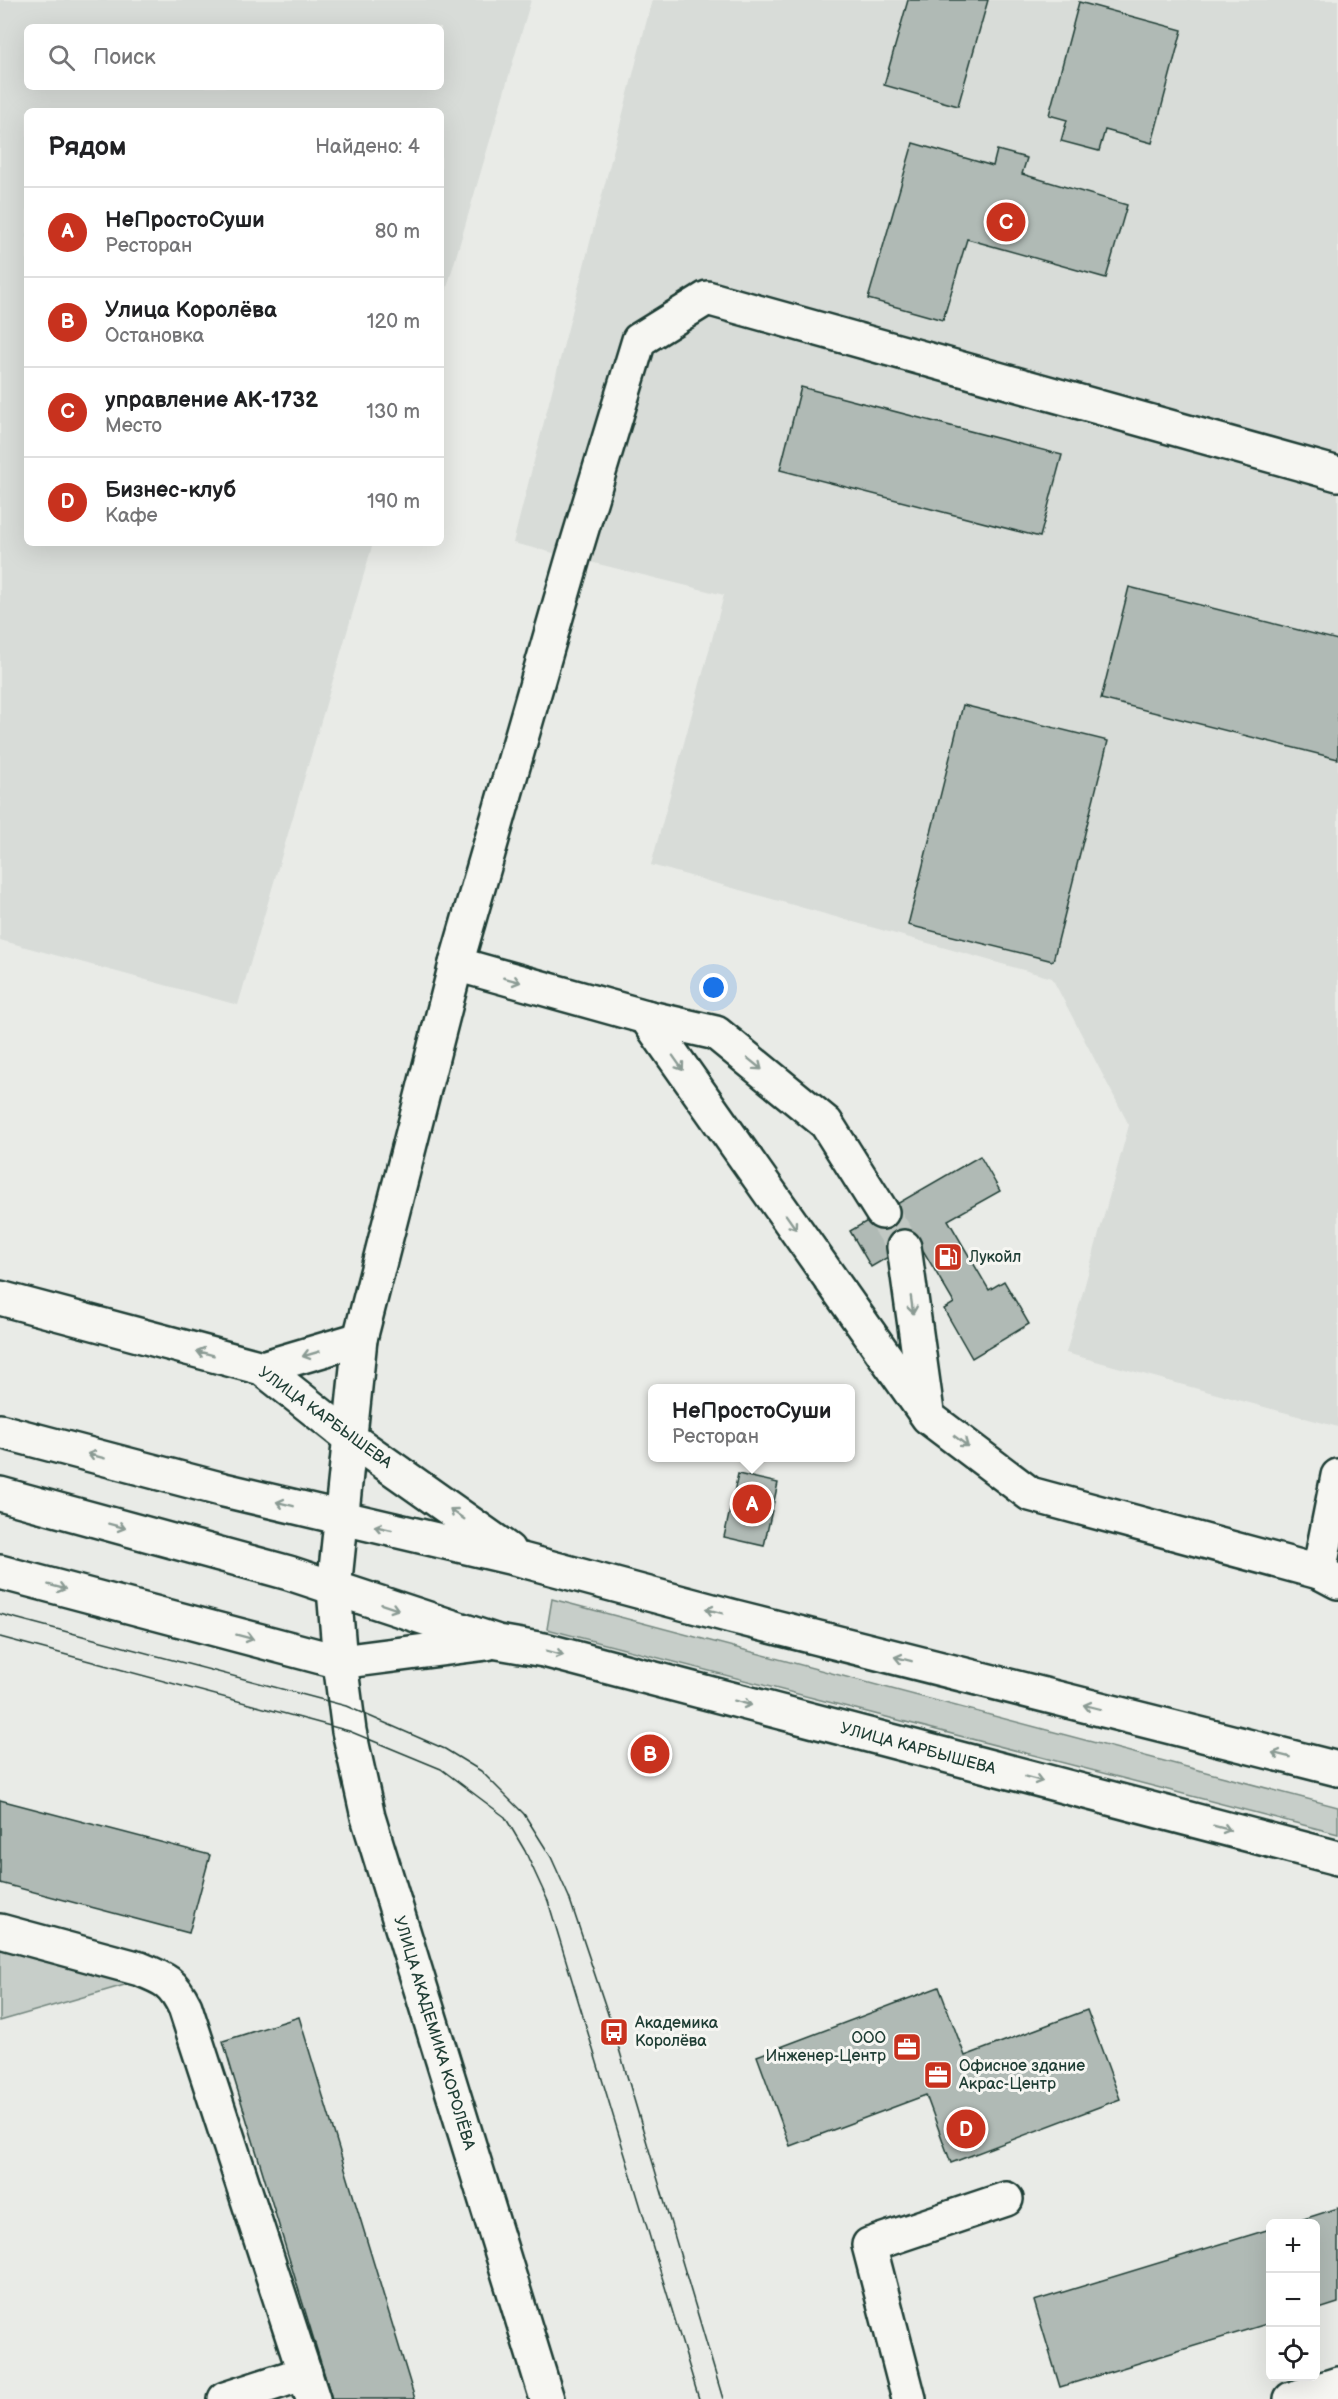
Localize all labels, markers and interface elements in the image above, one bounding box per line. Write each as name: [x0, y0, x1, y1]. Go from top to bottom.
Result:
search box: [24, 24, 444, 90]
icon: search: [45, 41, 78, 74]
text: Поиск: [93, 44, 156, 71]
text: Рядом: [48, 132, 126, 163]
text: Найдено: 4: [315, 135, 420, 159]
pin: C: [986, 200, 1026, 244]
text: НеПростоСуши: [105, 207, 265, 234]
text: A: [61, 220, 74, 244]
text: 80 m: [375, 220, 420, 244]
text: Ресторан: [105, 234, 192, 258]
text: Улица Королёва: [105, 297, 277, 324]
text: B: [60, 310, 75, 334]
text: 120 m: [367, 310, 420, 334]
text: Остановка: [105, 324, 204, 348]
text: управление AK-1732: [105, 387, 318, 414]
text: C: [60, 400, 75, 424]
text: 130 m: [366, 400, 420, 424]
text: Место: [105, 414, 162, 438]
text: Бизнес-клуб: [105, 477, 236, 504]
text: D: [61, 490, 74, 514]
text: 190 m: [367, 490, 420, 514]
text: Кафе: [105, 504, 158, 528]
your location: [699, 973, 728, 1002]
one-way arrow: [502, 975, 521, 986]
one-way arrow: [672, 1054, 685, 1070]
one-way arrow: [747, 1058, 763, 1071]
one-way arrow: [785, 1214, 797, 1230]
fuel station icon: Лукойл: [932, 1241, 964, 1273]
place label: Лукойл: [968, 1248, 1021, 1267]
one-way arrow: [907, 1295, 918, 1315]
one-way arrow: [196, 1347, 215, 1358]
one-way arrow: [302, 1349, 321, 1360]
street label: УЛИЦА КАРБЫШЕВА: [255, 1363, 396, 1473]
popup: [648, 1384, 855, 1462]
text: НеПростоСуши: [672, 1398, 831, 1425]
text: Ресторан: [672, 1425, 759, 1449]
one-way arrow: [952, 1435, 968, 1448]
one-way arrow: [86, 1450, 105, 1462]
pin: A: [732, 1482, 771, 1526]
one-way arrow: [275, 1498, 294, 1510]
one-way arrow: [449, 1508, 465, 1520]
one-way arrow: [108, 1521, 127, 1532]
one-way arrow: [373, 1522, 392, 1534]
one-way arrow: [47, 1582, 66, 1593]
one-way arrow: [380, 1602, 399, 1613]
one-way arrow: [705, 1605, 724, 1617]
one-way arrow: [235, 1632, 254, 1643]
one-way arrow: [545, 1648, 564, 1659]
one-way arrow: [894, 1653, 913, 1665]
one-way arrow: [733, 1698, 752, 1710]
one-way arrow: [1083, 1701, 1102, 1713]
street label: УЛИЦА КАРБЫШЕВА: [838, 1719, 998, 1779]
pin: B: [630, 1732, 670, 1776]
one-way arrow: [1272, 1748, 1291, 1760]
one-way arrow: [1024, 1774, 1043, 1785]
one-way arrow: [1213, 1823, 1232, 1834]
street label: УЛИЦА АКАДЕМИКА КОРОЛЁВА: [389, 1914, 480, 2152]
place label: Академика Королёва: [634, 2014, 719, 2051]
bus stop icon: Академика Королёва: [598, 2016, 630, 2048]
place label: ООО Инженер-Центр: [766, 2029, 886, 2066]
office icon: ООО Инженер-Центр: [891, 2031, 923, 2063]
place label: Офисное здание Акрас-Центр: [958, 2057, 1085, 2094]
office icon: Офисное здание Акрас-Центр: [922, 2059, 954, 2091]
pin: D: [946, 2106, 986, 2152]
map controls: [1266, 2219, 1320, 2381]
button: +: [1266, 2219, 1320, 2273]
button: −: [1266, 2273, 1320, 2327]
button: locate: [1266, 2327, 1320, 2381]

